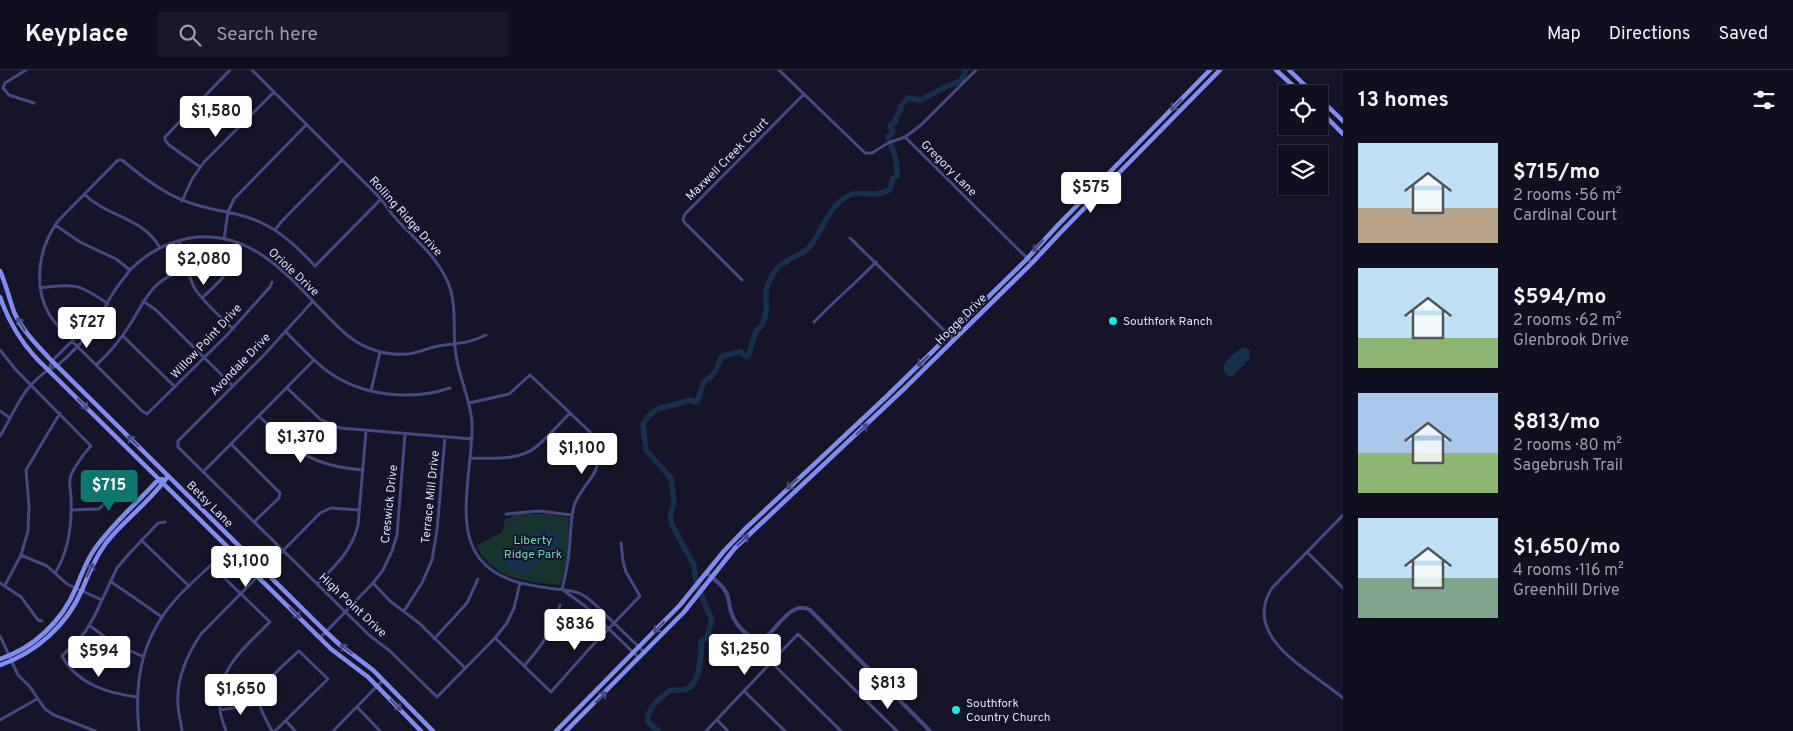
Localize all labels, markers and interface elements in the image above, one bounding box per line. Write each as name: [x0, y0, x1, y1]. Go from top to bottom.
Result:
search box: [158, 12, 508, 57]
text: Keyplace: [25, 20, 128, 50]
icon: search: [176, 21, 204, 49]
text: Search here: [216, 23, 318, 47]
text: Map: [1547, 23, 1581, 46]
text: Directions: [1609, 23, 1691, 46]
text: Saved: [1719, 23, 1768, 46]
map controls: [1278, 85, 1328, 195]
button: locate: [1278, 85, 1328, 135]
icon: filters: [1750, 86, 1778, 114]
text: 13 homes: [1358, 87, 1449, 114]
pin: $1,580: [175, 96, 257, 138]
one-way arrow: [1170, 98, 1182, 111]
text: $1,580: [191, 102, 241, 122]
street label: Maxwell Creek Court: [683, 115, 773, 205]
street label: Gregory Lane: [917, 137, 980, 200]
button: layers: [1278, 145, 1328, 195]
text: $715/mo: [1513, 159, 1600, 186]
icon: home: [1398, 163, 1458, 223]
pin: $575: [1061, 172, 1121, 214]
street label: Rolling Ridge Drive: [365, 173, 445, 260]
text: $575: [1072, 178, 1110, 198]
text: 2 rooms · 56 m²: [1513, 186, 1622, 206]
text: Cardinal Court: [1513, 206, 1617, 226]
one-way arrow: [1033, 240, 1044, 253]
pin: $2,080: [163, 244, 245, 286]
street label: Oriole Drive: [264, 245, 322, 300]
text: $2,080: [177, 250, 231, 270]
text: $594/mo: [1513, 284, 1606, 311]
icon: home: [1398, 288, 1458, 348]
street label: Hogge Drive: [933, 291, 991, 349]
street label: Willow Point Drive: [168, 301, 246, 383]
pin: $727: [57, 306, 117, 349]
text: 2 rooms · 62 m²: [1513, 311, 1621, 331]
text: $727: [69, 313, 105, 333]
place label: Southfork Ranch: [1123, 314, 1213, 330]
marker: Southfork Ranch: [1107, 315, 1119, 327]
one-way arrow: [16, 317, 26, 331]
street label: Avondale Drive: [207, 330, 275, 399]
text: Glenbrook Drive: [1513, 331, 1629, 351]
one-way arrow: [917, 355, 929, 367]
one-way arrow: [77, 398, 89, 410]
text: $813/mo: [1513, 409, 1600, 436]
icon: home: [1398, 413, 1458, 473]
pin: $1,370: [260, 422, 342, 464]
one-way arrow: [855, 423, 868, 435]
text: $1,370: [277, 428, 325, 448]
pin: $1,100: [541, 432, 623, 475]
one-way arrow: [127, 435, 139, 448]
text: 2 rooms · 80 m²: [1513, 436, 1622, 456]
text: $1,100: [558, 439, 606, 459]
street label: Terrace Mill Drive: [418, 450, 444, 544]
text: Sagebrush Trail: [1513, 456, 1623, 476]
street label: Creswick Drive: [378, 464, 402, 544]
pin: $715: [79, 470, 139, 512]
text: $715: [92, 476, 126, 496]
street label: Betsy Lane: [182, 478, 236, 532]
one-way arrow: [786, 478, 798, 490]
park label: Liberty Ridge Park: [504, 533, 562, 563]
one-way arrow: [737, 534, 750, 546]
text: $1,650/mo: [1513, 534, 1620, 561]
icon: home: [1398, 538, 1458, 598]
pin: $1,100: [205, 546, 287, 588]
text: $1,100: [222, 552, 270, 572]
text: 4 rooms · 116 m²: [1513, 561, 1624, 581]
one-way arrow: [86, 563, 95, 578]
street label: High Point Drive: [315, 570, 390, 641]
text: Greenhill Drive: [1513, 581, 1620, 601]
one-way arrow: [288, 607, 301, 619]
pin: $836: [545, 608, 605, 651]
text: $836: [555, 615, 595, 635]
one-way arrow: [653, 621, 665, 633]
pin: $1,250: [704, 634, 786, 676]
pin: $594: [69, 636, 129, 678]
text: $1,250: [720, 640, 770, 660]
text: $594: [79, 642, 119, 662]
one-way arrow: [340, 644, 353, 655]
pin: $813: [858, 668, 918, 710]
pin: $1,650: [200, 674, 282, 716]
text: $813: [870, 674, 906, 694]
text: $1,650: [216, 680, 266, 700]
one-way arrow: [594, 691, 606, 703]
place label: Southfork Country Church: [966, 696, 1050, 726]
one-way arrow: [390, 699, 403, 711]
marker: Southfork Country Church: [950, 704, 962, 716]

